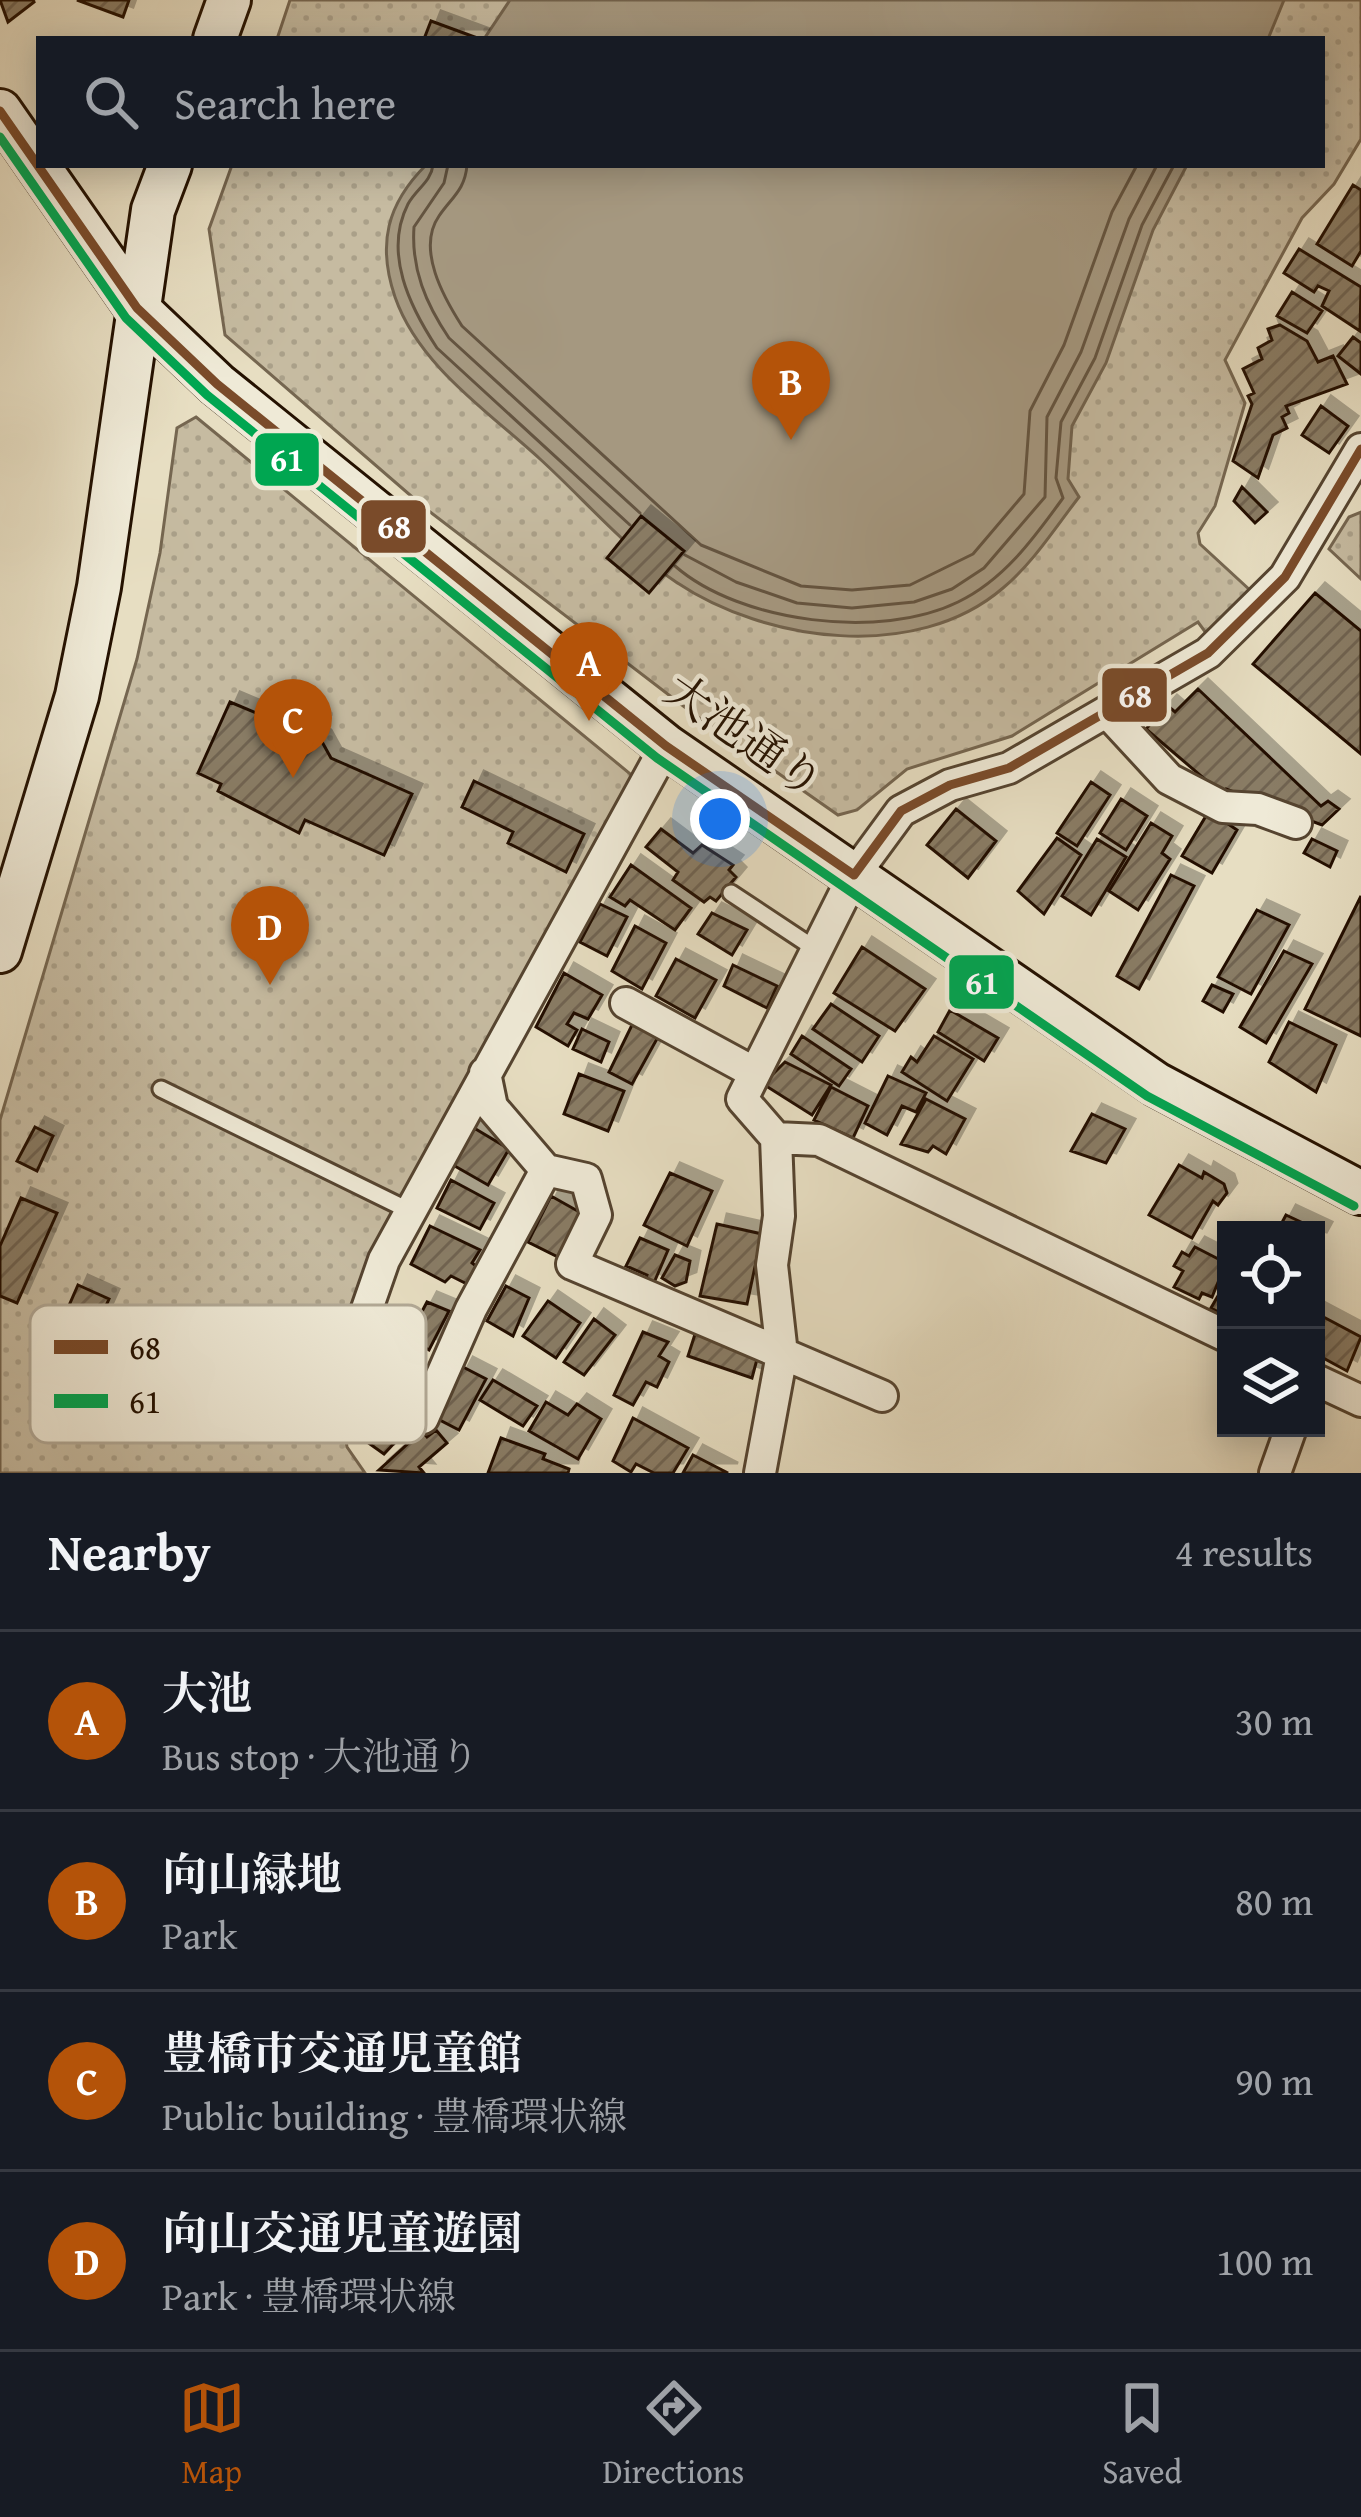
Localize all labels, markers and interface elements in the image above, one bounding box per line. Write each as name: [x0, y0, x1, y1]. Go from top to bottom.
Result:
search box: [36, 36, 1325, 168]
icon: search: [78, 69, 144, 135]
text: Search here: [174, 70, 396, 135]
pin: B: [752, 341, 830, 440]
line badge: 61: [253, 431, 321, 488]
text: 61: [270, 435, 304, 483]
line badge: 68: [359, 498, 428, 555]
text: 68: [377, 502, 411, 550]
pin: A: [550, 622, 628, 721]
street label: 大池通り: [653, 657, 837, 813]
line badge: 68: [1100, 666, 1169, 724]
text: 68: [1118, 671, 1152, 719]
pin: C: [254, 679, 332, 778]
your location: [690, 789, 750, 849]
pin: D: [231, 886, 309, 985]
line badge: 61: [947, 953, 1016, 1011]
text: 61: [965, 958, 999, 1006]
map controls: [1217, 1221, 1325, 1437]
button: locate: [1217, 1221, 1325, 1329]
legend: [30, 1305, 426, 1443]
text: 68: [129, 1323, 161, 1371]
button: layers: [1217, 1329, 1325, 1437]
text: 61: [129, 1377, 161, 1425]
text: Nearby: [48, 1514, 211, 1589]
text: 4 results: [1175, 1523, 1313, 1580]
text: 大池: [162, 1660, 252, 1725]
text: A: [75, 1692, 99, 1749]
text: 30 m: [1235, 1692, 1313, 1749]
text: Bus stop · 大池通り: [162, 1727, 479, 1784]
text: 向山緑地: [162, 1841, 342, 1906]
text: B: [75, 1872, 99, 1929]
text: 80 m: [1235, 1872, 1313, 1929]
text: Park: [162, 1906, 237, 1963]
text: 豊橋市交通児童館: [162, 2020, 522, 2085]
text: C: [76, 2052, 98, 2109]
text: 90 m: [1235, 2052, 1313, 2109]
text: Public building · 豊橋環状線: [162, 2087, 627, 2144]
text: 向山交通児童遊園: [162, 2200, 522, 2265]
text: D: [74, 2232, 100, 2289]
text: 100 m: [1216, 2232, 1313, 2289]
text: Park · 豊橋環状線: [162, 2267, 456, 2324]
tab: Map: [179, 2375, 245, 2495]
tab: Directions: [603, 2375, 744, 2495]
tab: Saved: [1102, 2375, 1182, 2495]

